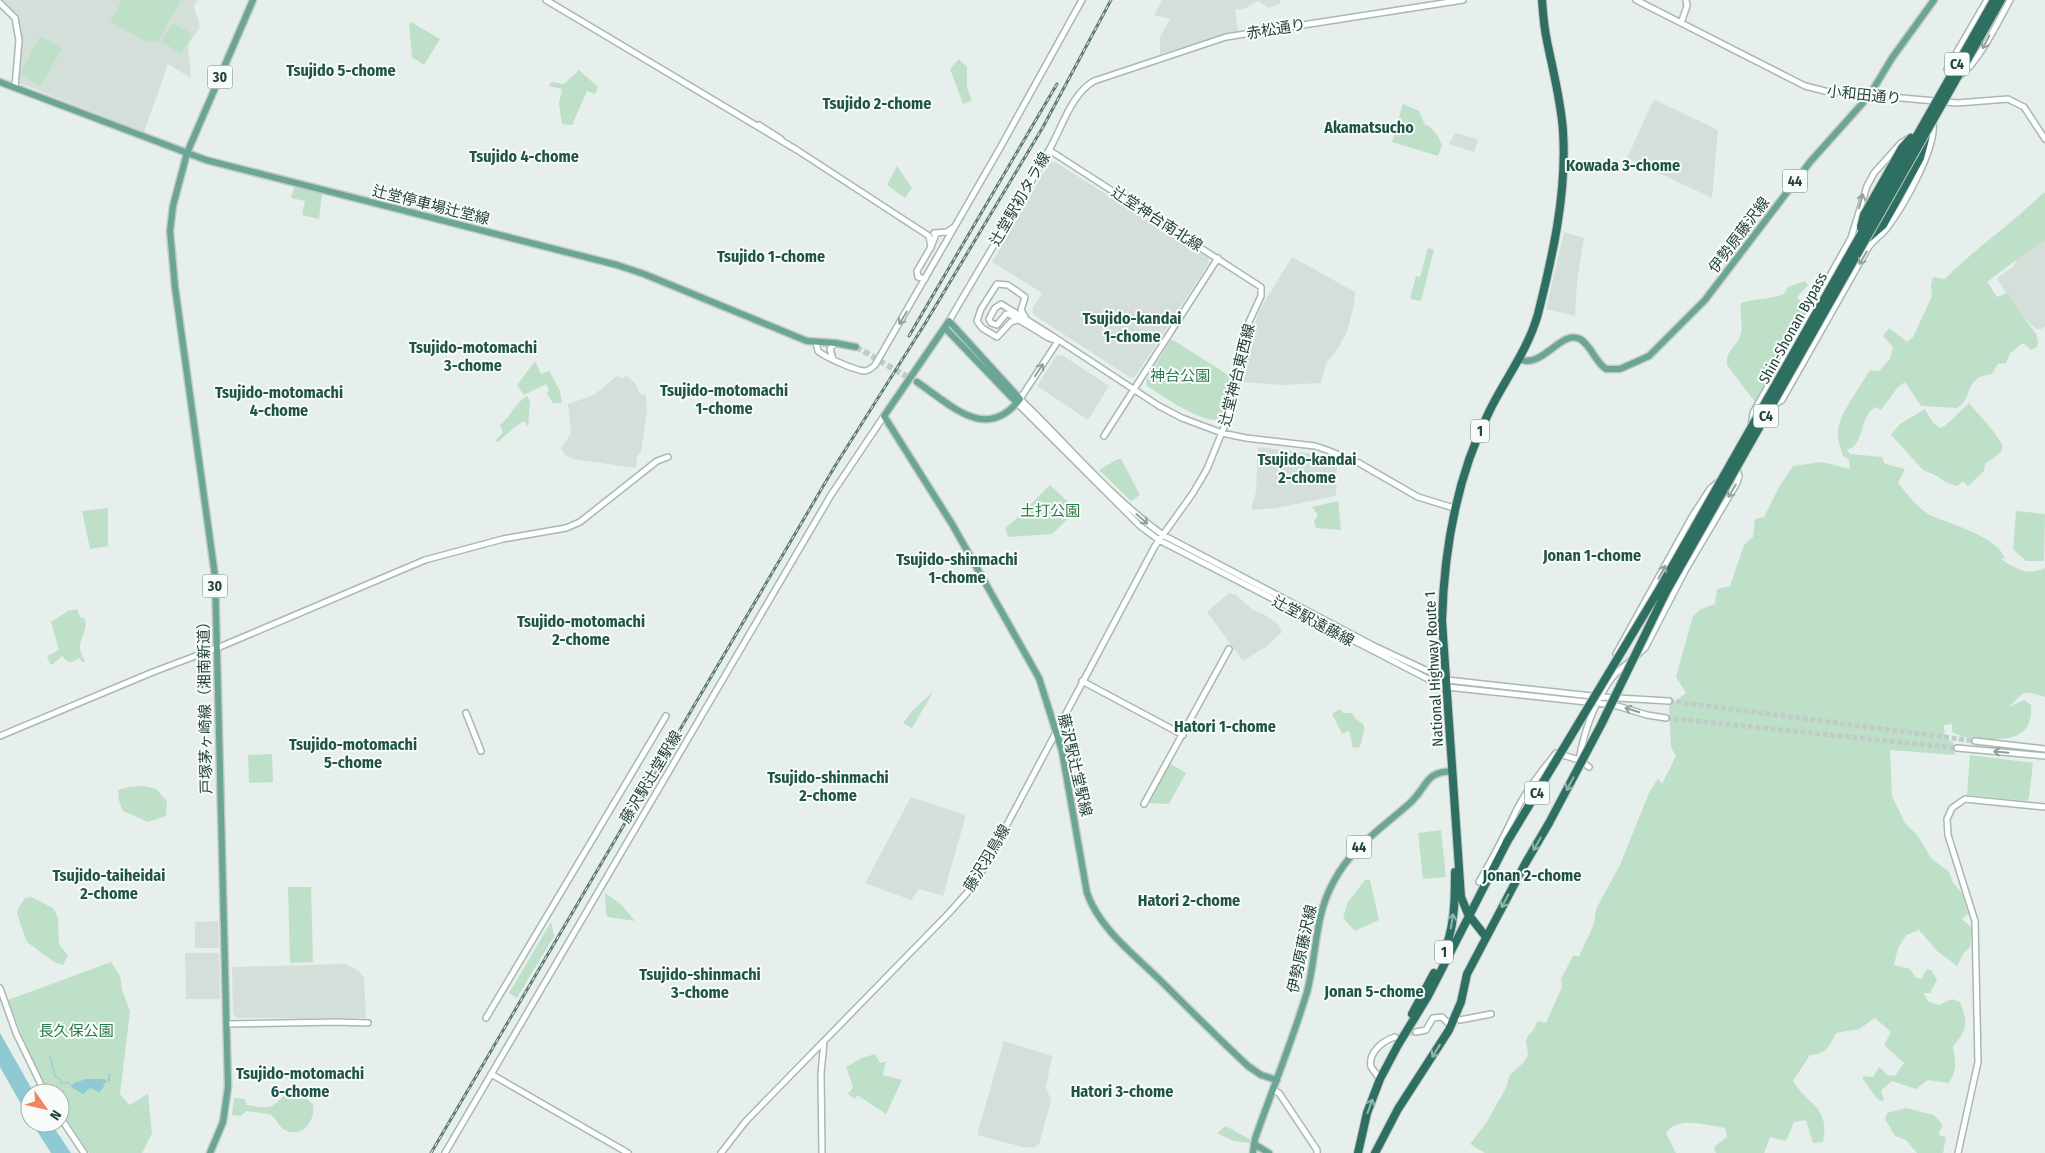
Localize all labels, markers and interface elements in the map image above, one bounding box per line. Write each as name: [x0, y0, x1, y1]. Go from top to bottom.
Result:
street label: 赤松通り: [1245, 15, 1307, 43]
one-way arrow: [1981, 34, 1990, 49]
road number: C4: [1944, 52, 1970, 76]
district label: Tsujido 5-chome: [286, 61, 396, 80]
road number: 30: [208, 66, 232, 88]
street label: 小和田通り: [1826, 82, 1902, 108]
district label: Tsujido 2-chome: [823, 94, 931, 113]
district label: Akamatsucho: [1323, 118, 1414, 137]
district label: Tsujido 4-chome: [469, 147, 579, 166]
street label: 辻堂駅初タラ線: [986, 149, 1054, 249]
district label: Kowada 3-chome: [1566, 156, 1680, 175]
road number: 44: [1782, 170, 1808, 192]
street label: 辻堂停車場辻堂線: [371, 182, 491, 228]
street label: 辻堂神台南北線: [1108, 183, 1206, 255]
one-way arrow: [1857, 193, 1866, 209]
street label: 伊勢原藤沢線: [1705, 194, 1773, 276]
district label: Tsujido 1-chome: [717, 247, 825, 266]
one-way arrow: [1858, 250, 1868, 264]
street label: Shin-Shonan Bypass: [1755, 269, 1831, 387]
district label: Tsujido-kandai 1-chome: [1083, 309, 1181, 346]
one-way arrow: [897, 311, 907, 325]
street label: 辻堂神台東西線: [1216, 322, 1258, 428]
district label: Tsujido-motomachi 3-chome: [409, 338, 537, 375]
one-way arrow: [1034, 363, 1044, 377]
park label: 神台公園: [1150, 367, 1210, 385]
district label: Tsujido-motomachi 1-chome: [660, 381, 788, 418]
district label: Tsujido-motomachi 4-chome: [215, 383, 343, 420]
road number: C4: [1754, 404, 1778, 428]
road number: 1: [1471, 420, 1489, 442]
district label: Tsujido-kandai 2-chome: [1258, 450, 1356, 487]
one-way arrow: [1726, 484, 1736, 498]
park label: 土打公園: [1020, 502, 1080, 520]
one-way arrow: [1136, 513, 1149, 525]
district label: Jonan 1-chome: [1542, 546, 1641, 565]
district label: Tsujido-shinmachi 1-chome: [896, 550, 1018, 587]
one-way arrow: [1657, 566, 1667, 580]
road number: 30: [202, 574, 228, 598]
street label: National Highway Route 1: [1421, 591, 1447, 747]
street label: 辻堂駅遠藤線: [1269, 592, 1357, 650]
district label: Tsujido-motomachi 2-chome: [517, 612, 645, 649]
street label: 戸塚茅ヶ崎線（湘南新道）: [194, 614, 216, 794]
one-way arrow: [1624, 704, 1640, 714]
street label: 藤沢駅辻堂駅線: [1054, 712, 1096, 818]
district label: Hatori 1-chome: [1174, 717, 1276, 736]
street label: 藤沢駅辻堂駅線: [616, 727, 686, 827]
district label: Tsujido-motomachi 5-chome: [289, 735, 417, 772]
one-way arrow: [1993, 747, 2009, 756]
district label: Tsujido-shinmachi 2-chome: [767, 768, 889, 805]
one-way arrow: [1565, 776, 1575, 791]
road number: C4: [1524, 781, 1550, 804]
street label: 藤沢羽鳥線: [960, 821, 1014, 895]
road number: 44: [1346, 836, 1372, 859]
one-way arrow: [1531, 836, 1541, 850]
district label: Tsujido-taiheidai 2-chome: [53, 866, 165, 903]
district label: Jonan 2-chome: [1482, 866, 1581, 885]
district label: Hatori 2-chome: [1138, 891, 1240, 910]
one-way arrow: [1500, 893, 1510, 908]
street label: 伊勢原藤沢線: [1284, 903, 1320, 995]
one-way arrow: [1447, 913, 1457, 929]
road number: 1: [1435, 940, 1453, 964]
district label: Tsujido-shinmachi 3-chome: [639, 965, 761, 1002]
district label: Jonan 5-chome: [1323, 982, 1424, 1001]
park label: 長久保公園: [38, 1022, 114, 1040]
one-way arrow: [1431, 1044, 1441, 1058]
district label: Tsujido-motomachi 6-chome: [236, 1064, 364, 1101]
district label: Hatori 3-chome: [1071, 1082, 1173, 1101]
north arrow: [20, 1083, 70, 1133]
one-way arrow: [1365, 1098, 1375, 1114]
text: N: [46, 1107, 65, 1123]

